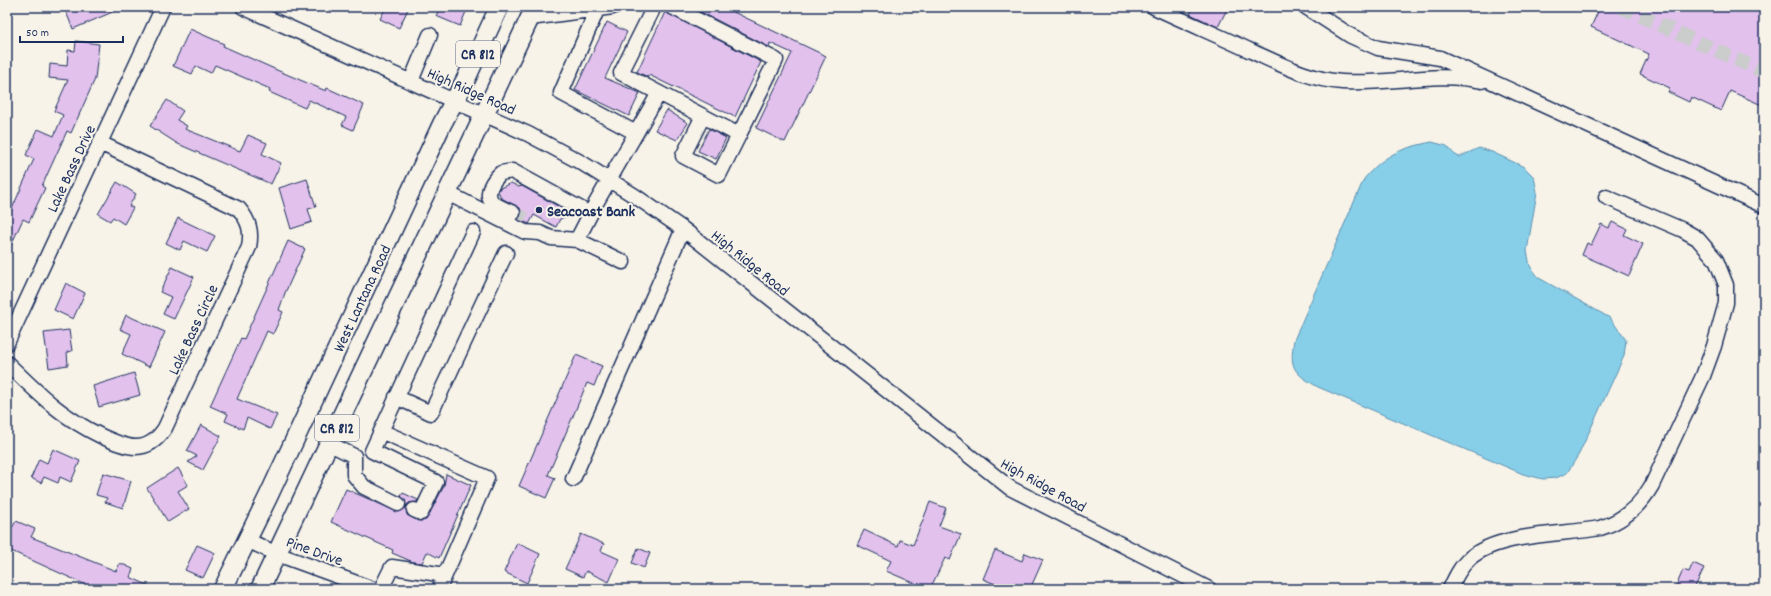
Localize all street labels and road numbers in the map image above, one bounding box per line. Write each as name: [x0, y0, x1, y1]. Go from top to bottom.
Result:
road number: CR 812: [456, 41, 500, 67]
street label: High Ridge Road: [423, 62, 519, 122]
street label: Lake Bass Drive: [42, 121, 103, 217]
street label: High Ridge Road: [705, 225, 794, 303]
street label: West Lantana Road: [328, 242, 398, 356]
street label: Lake Bass Circle: [163, 281, 225, 379]
road number: CR 812: [315, 415, 359, 441]
street label: High Ridge Road: [996, 453, 1090, 519]
street label: Pine Drive: [282, 531, 346, 573]

